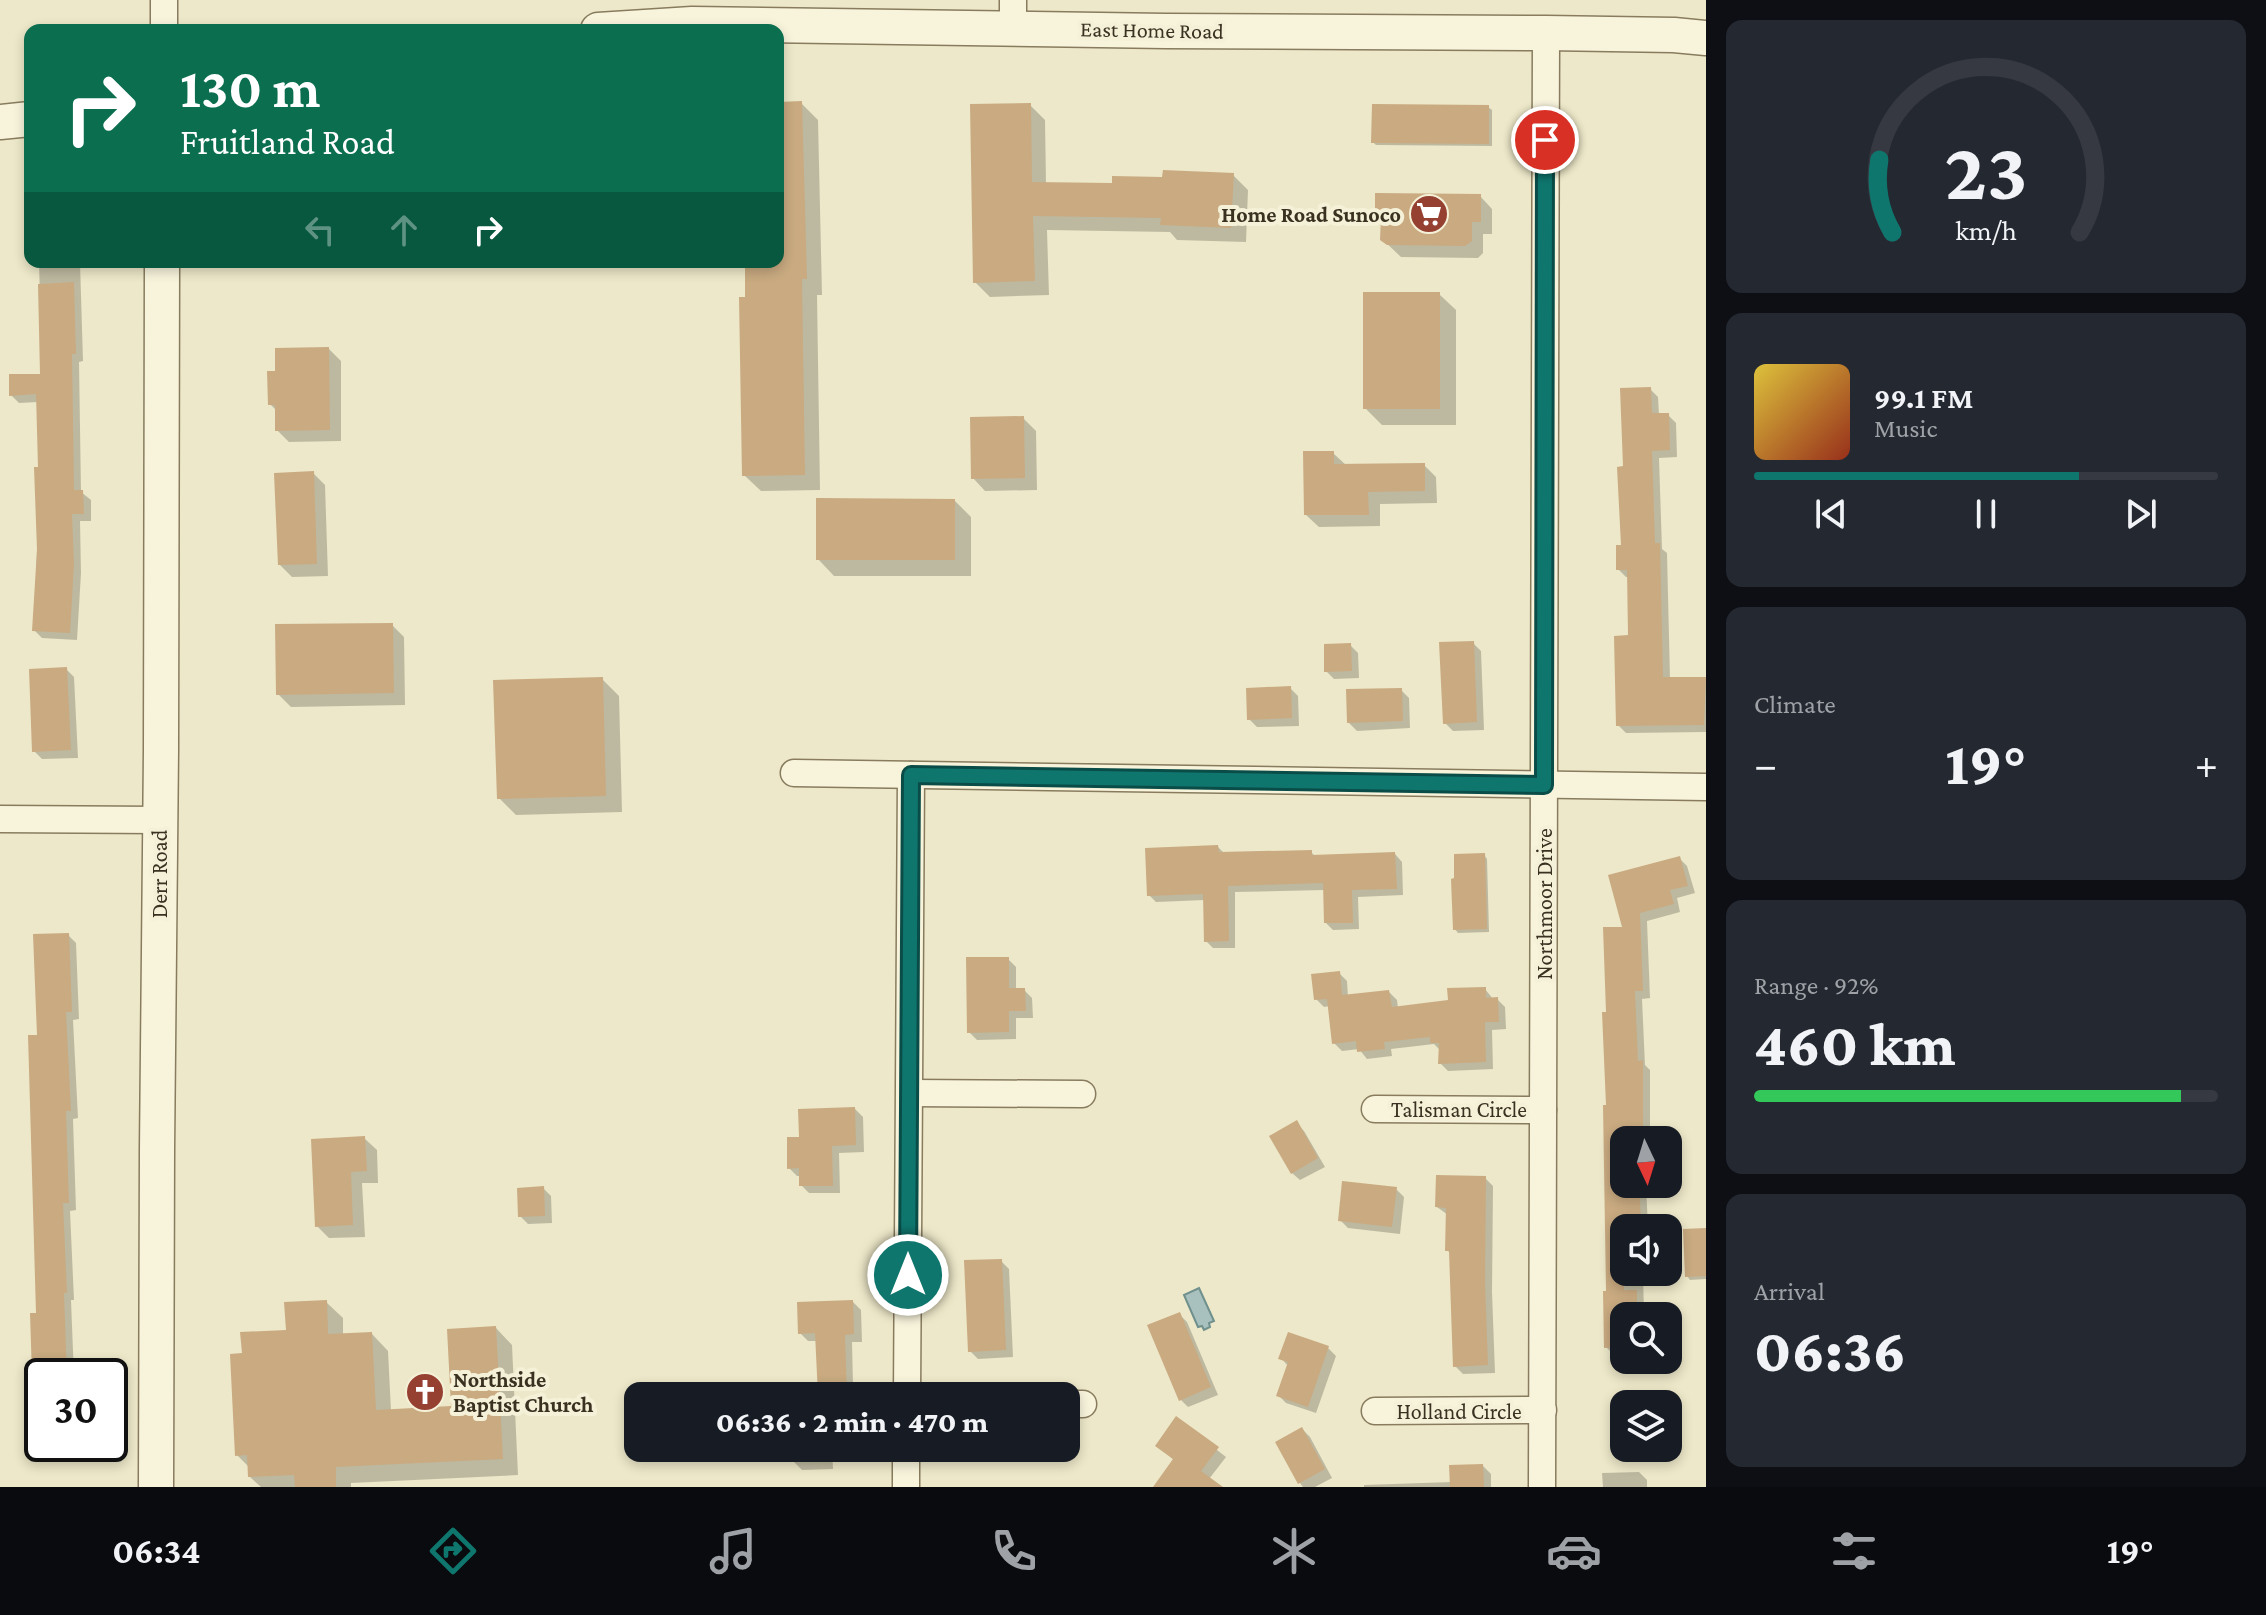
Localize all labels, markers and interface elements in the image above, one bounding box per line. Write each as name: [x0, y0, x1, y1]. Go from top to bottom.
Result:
street label: East Home Road: [1080, 16, 1224, 44]
icon: right: [48, 56, 152, 160]
text: 130 m: [180, 57, 321, 119]
pin: [1511, 106, 1579, 174]
icon: arrive: [1523, 118, 1567, 162]
text: Fruitland Road: [180, 122, 395, 162]
text: 23: [1944, 123, 2028, 216]
supermarket icon: Home Road Sunoco: [1408, 193, 1450, 235]
place label: Home Road Sunoco: [1221, 202, 1401, 227]
icon: left: [298, 208, 342, 252]
icon: ahead: [382, 208, 426, 252]
icon: right: [466, 208, 510, 252]
text: km/h: [1955, 214, 2017, 246]
text: 99.1 FM: [1874, 381, 1973, 414]
text: Music: [1874, 414, 1937, 443]
icon: previous: [1809, 492, 1853, 536]
icon: pause: [1964, 492, 2008, 536]
icon: next: [2119, 492, 2163, 536]
text: Climate: [1754, 690, 1836, 719]
text: 19°: [1945, 730, 2027, 797]
text: −: [1754, 740, 1777, 788]
text: +: [2195, 740, 2218, 788]
street label: Northmoor Drive: [1532, 828, 1557, 980]
street label: Derr Road: [147, 829, 172, 918]
text: Range · 92%: [1754, 971, 1879, 1000]
text: 460 km: [1754, 1011, 1956, 1078]
street label: Talisman Circle: [1391, 1097, 1527, 1122]
north arrow: [1610, 1126, 1682, 1198]
map controls: [1610, 1126, 1682, 1462]
button: sound: [1610, 1214, 1682, 1286]
position arrow: [866, 1233, 950, 1317]
text: Arrival: [1754, 1277, 1825, 1306]
button: search: [1610, 1302, 1682, 1374]
text: 06:36: [1754, 1317, 1906, 1384]
speed limit sign: 30: [24, 1358, 128, 1462]
place label: Northside Baptist Church: [453, 1367, 594, 1417]
church icon: Northside Baptist Church: [404, 1371, 446, 1413]
button: layers: [1610, 1390, 1682, 1462]
street label: Holland Circle: [1396, 1399, 1522, 1424]
text: 06:36 · 2 min · 470 m: [716, 1405, 988, 1438]
icon: directions: [425, 1523, 481, 1579]
icon: music: [705, 1523, 761, 1579]
icon: phone: [986, 1523, 1042, 1579]
icon: climate: [1266, 1523, 1322, 1579]
icon: car: [1546, 1523, 1602, 1579]
icon: filters: [1826, 1523, 1882, 1579]
text: 06:34: [112, 1531, 201, 1571]
text: 19°: [2107, 1531, 2154, 1571]

